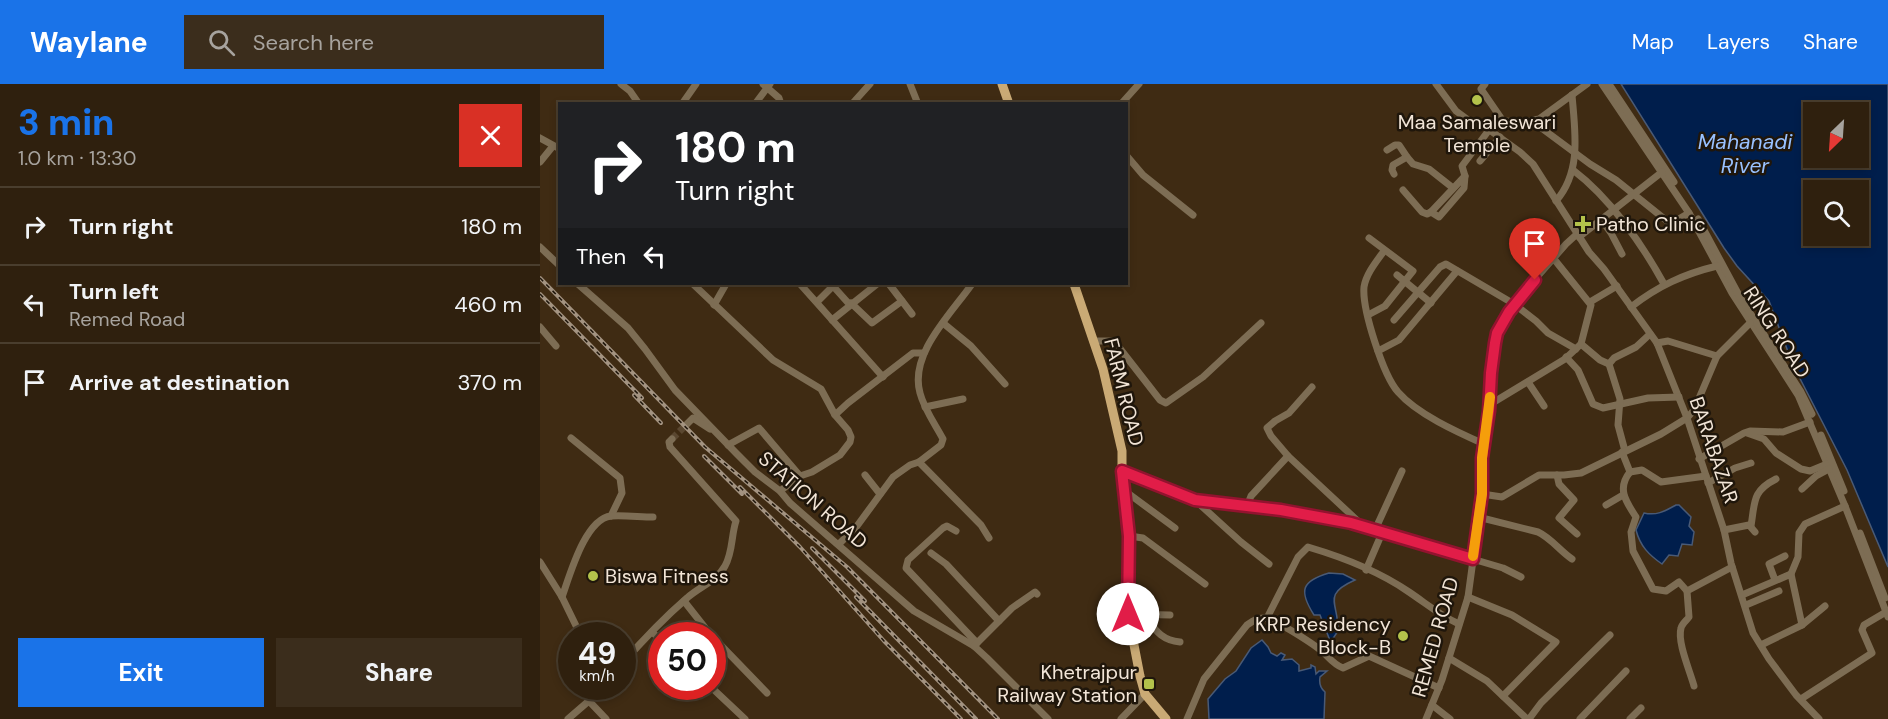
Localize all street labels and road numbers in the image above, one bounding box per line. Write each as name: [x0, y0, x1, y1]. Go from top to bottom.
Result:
street label: RING ROAD: [1738, 281, 1816, 383]
street label: FARM ROAD: [1098, 335, 1150, 449]
street label: BARABAZAR: [1684, 393, 1744, 507]
street label: STATION ROAD: [753, 445, 873, 555]
street label: REMED ROAD: [1405, 574, 1465, 700]

